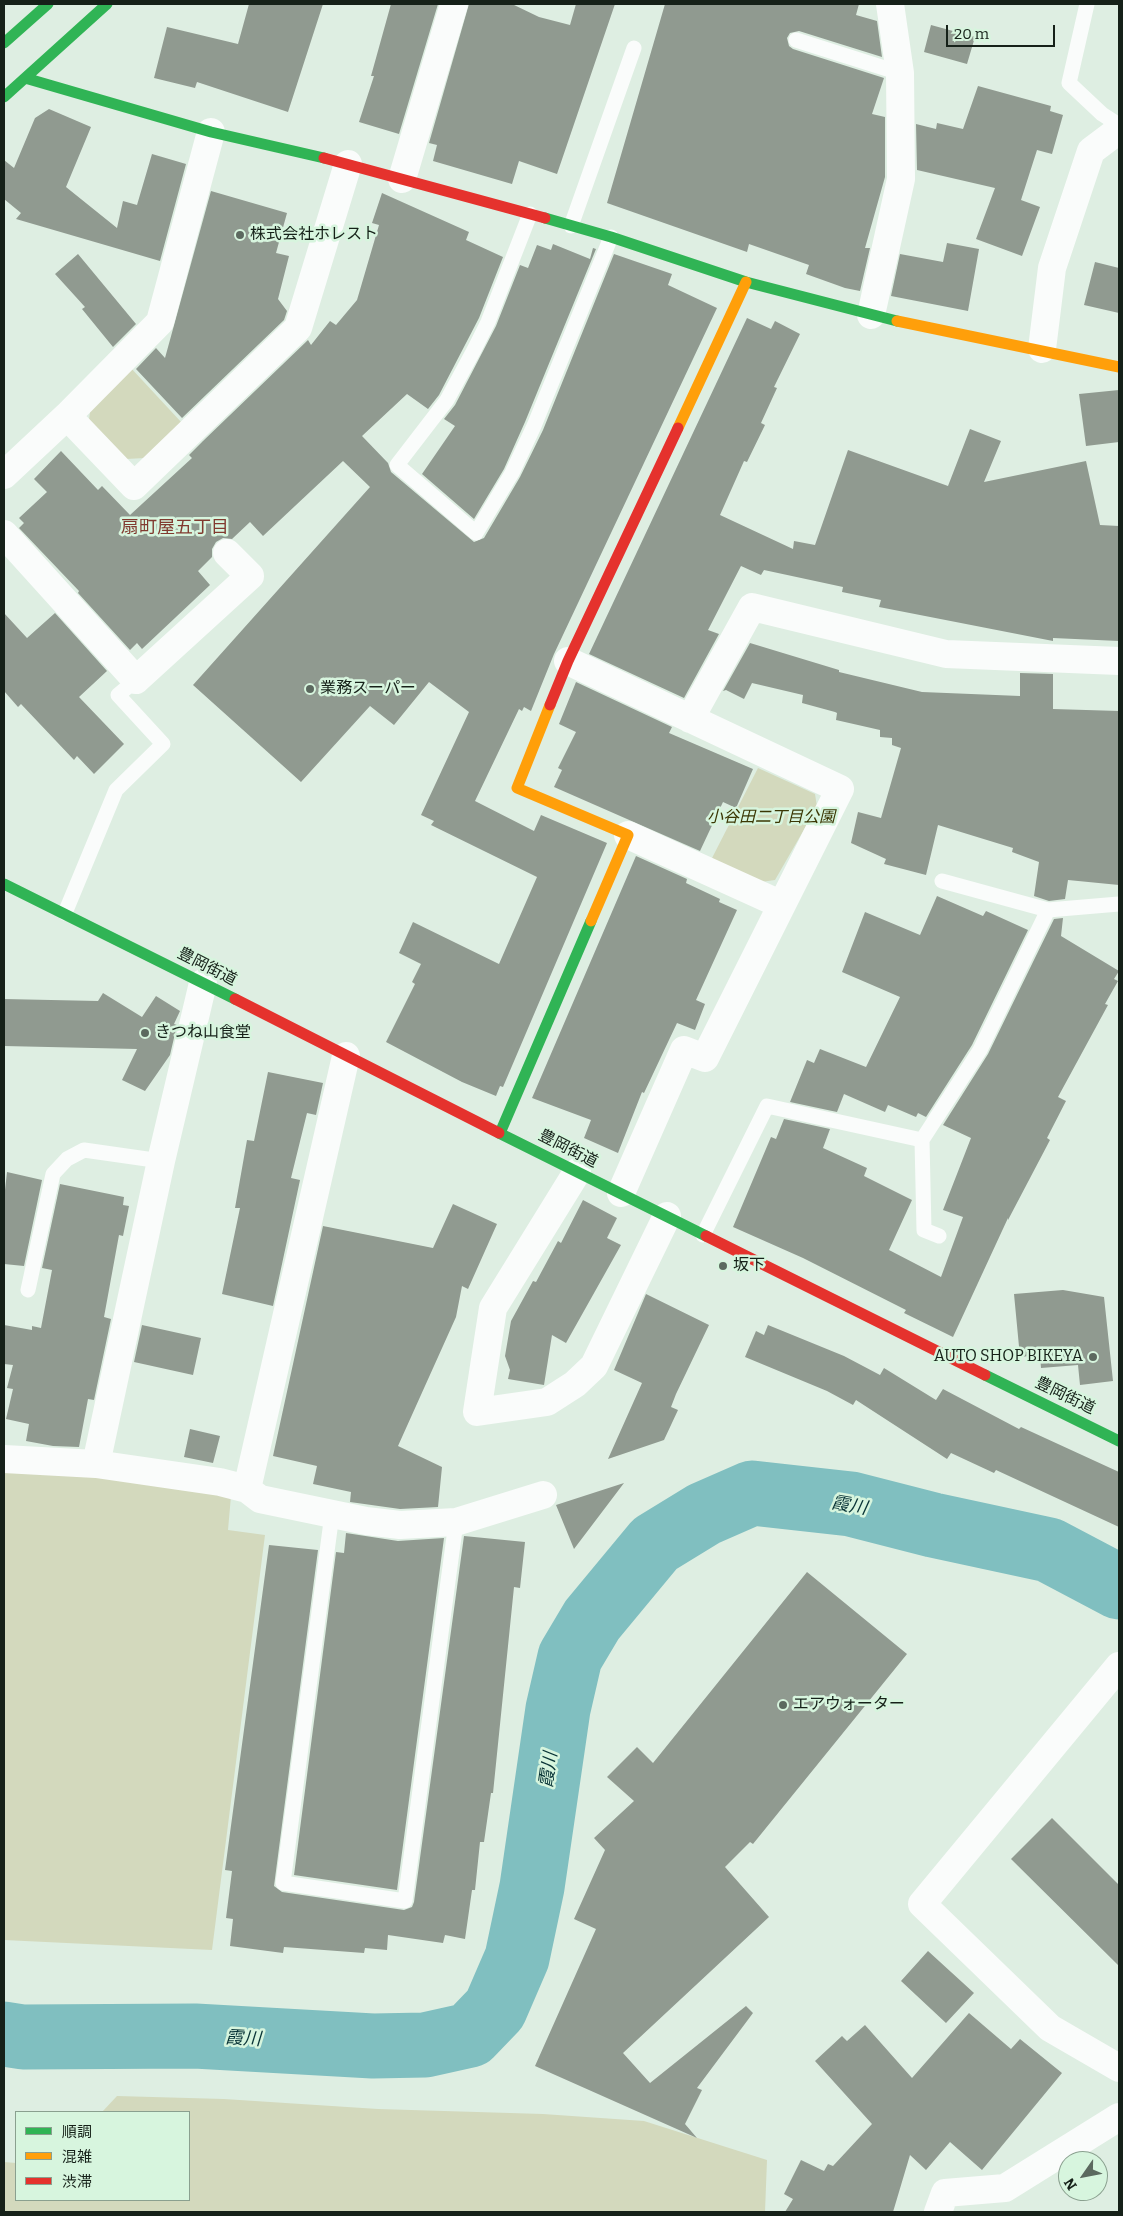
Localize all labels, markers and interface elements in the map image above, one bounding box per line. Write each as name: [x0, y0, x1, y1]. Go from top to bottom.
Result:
scale bar: [948, 15, 1057, 47]
text: 20 m: [954, 25, 989, 43]
place label: 株式会社ホレスト: [250, 225, 378, 245]
marker: 株式会社ホレスト: [234, 229, 246, 241]
district label: 扇町屋五丁目: [121, 517, 229, 539]
place label: 業務スーパー: [320, 679, 416, 699]
marker: 業務スーパー: [304, 683, 316, 695]
park label: 小谷田二丁目公園: [707, 808, 835, 828]
street label: 豊岡街道: [174, 944, 240, 990]
place label: きつね山食堂: [155, 1023, 251, 1043]
marker: きつね山食堂: [139, 1027, 151, 1039]
street label: 豊岡街道: [535, 1126, 601, 1172]
place label: 坂下: [733, 1256, 765, 1276]
marker: 坂下: [717, 1260, 729, 1272]
place label: AUTO SHOP BIKEYA: [934, 1347, 1083, 1367]
marker: AUTO SHOP BIKEYA: [1087, 1351, 1099, 1363]
street label: 豊岡街道: [1032, 1373, 1098, 1419]
water label: 霞川: [829, 1492, 869, 1520]
place label: エアウォーター: [793, 1695, 905, 1715]
marker: エアウォーター: [777, 1699, 789, 1711]
water label: 霞川: [536, 1751, 562, 1789]
water label: 霞川: [224, 2027, 262, 2051]
legend: [15, 2111, 190, 2201]
text: 順調: [62, 2123, 92, 2141]
text: 混雑: [62, 2148, 92, 2166]
north arrow: [1058, 2151, 1108, 2201]
text: 渋滞: [62, 2173, 92, 2191]
text: N: [1061, 2175, 1081, 2193]

